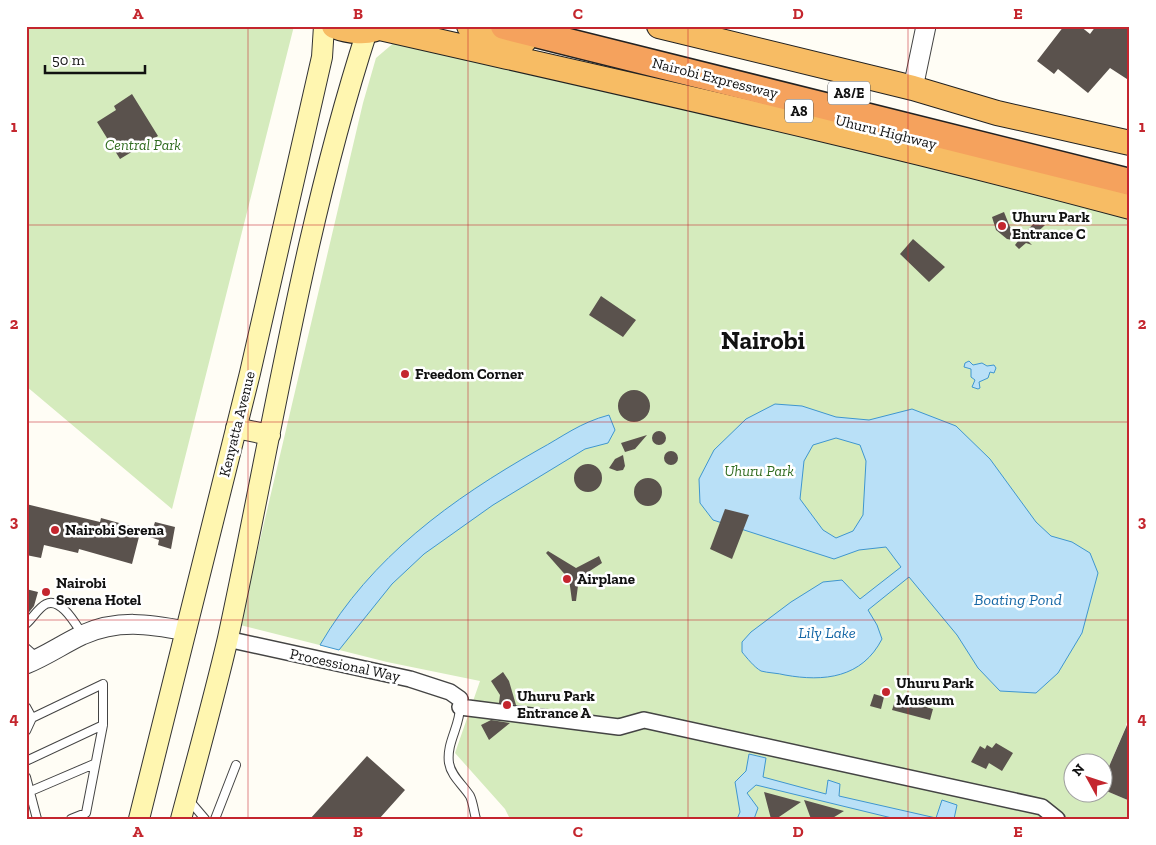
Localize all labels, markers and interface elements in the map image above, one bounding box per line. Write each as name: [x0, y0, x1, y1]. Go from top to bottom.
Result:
text: A: [133, 4, 144, 23]
text: B: [353, 4, 363, 23]
text: C: [573, 4, 583, 23]
text: D: [792, 4, 804, 23]
text: E: [1013, 4, 1023, 23]
scale bar: [45, 42, 145, 74]
text: 50 m: [52, 51, 85, 69]
street label: Nairobi Expressway: [650, 54, 780, 102]
road number: A8/E: [828, 82, 870, 105]
road number: A8: [785, 100, 813, 122]
street label: Uhuru Highway: [834, 111, 939, 153]
text: 1: [11, 117, 18, 136]
text: 1: [1139, 117, 1146, 136]
park label: Central Park: [105, 136, 181, 154]
place label: Uhuru Park Entrance C: [1012, 208, 1090, 243]
marker: Uhuru Park Entrance C: [996, 220, 1008, 232]
text: 2: [10, 314, 19, 333]
text: 2: [1138, 314, 1147, 333]
district label: Nairobi: [721, 325, 805, 355]
place label: Freedom Corner: [415, 365, 524, 383]
marker: Freedom Corner: [399, 368, 411, 380]
street label: Kenyatta Avenue: [215, 369, 259, 479]
park label: Uhuru Park: [724, 462, 794, 480]
text: 3: [10, 512, 19, 531]
text: 3: [1138, 512, 1147, 531]
place label: Nairobi Serena: [65, 521, 164, 539]
marker: Nairobi Serena: [49, 524, 61, 536]
place label: Airplane: [577, 570, 635, 588]
marker: Airplane: [561, 573, 573, 585]
place label: Nairobi Serena Hotel: [56, 574, 141, 609]
marker: Nairobi Serena Hotel: [40, 586, 52, 598]
water label: Boating Pond: [974, 590, 1062, 609]
water label: Lily Lake: [798, 623, 856, 642]
street label: Processional Way: [288, 645, 402, 686]
place label: Uhuru Park Museum: [896, 674, 974, 709]
marker: Uhuru Park Museum: [880, 686, 892, 698]
place label: Uhuru Park Entrance A: [517, 687, 595, 722]
marker: Uhuru Park Entrance A: [501, 699, 513, 711]
text: 4: [9, 709, 19, 728]
text: 4: [1137, 709, 1147, 728]
north arrow: [1064, 752, 1114, 802]
text: N: [1068, 760, 1089, 780]
text: A: [133, 822, 144, 841]
text: B: [353, 822, 363, 841]
text: C: [573, 822, 583, 841]
text: D: [792, 822, 804, 841]
text: E: [1013, 822, 1023, 841]

